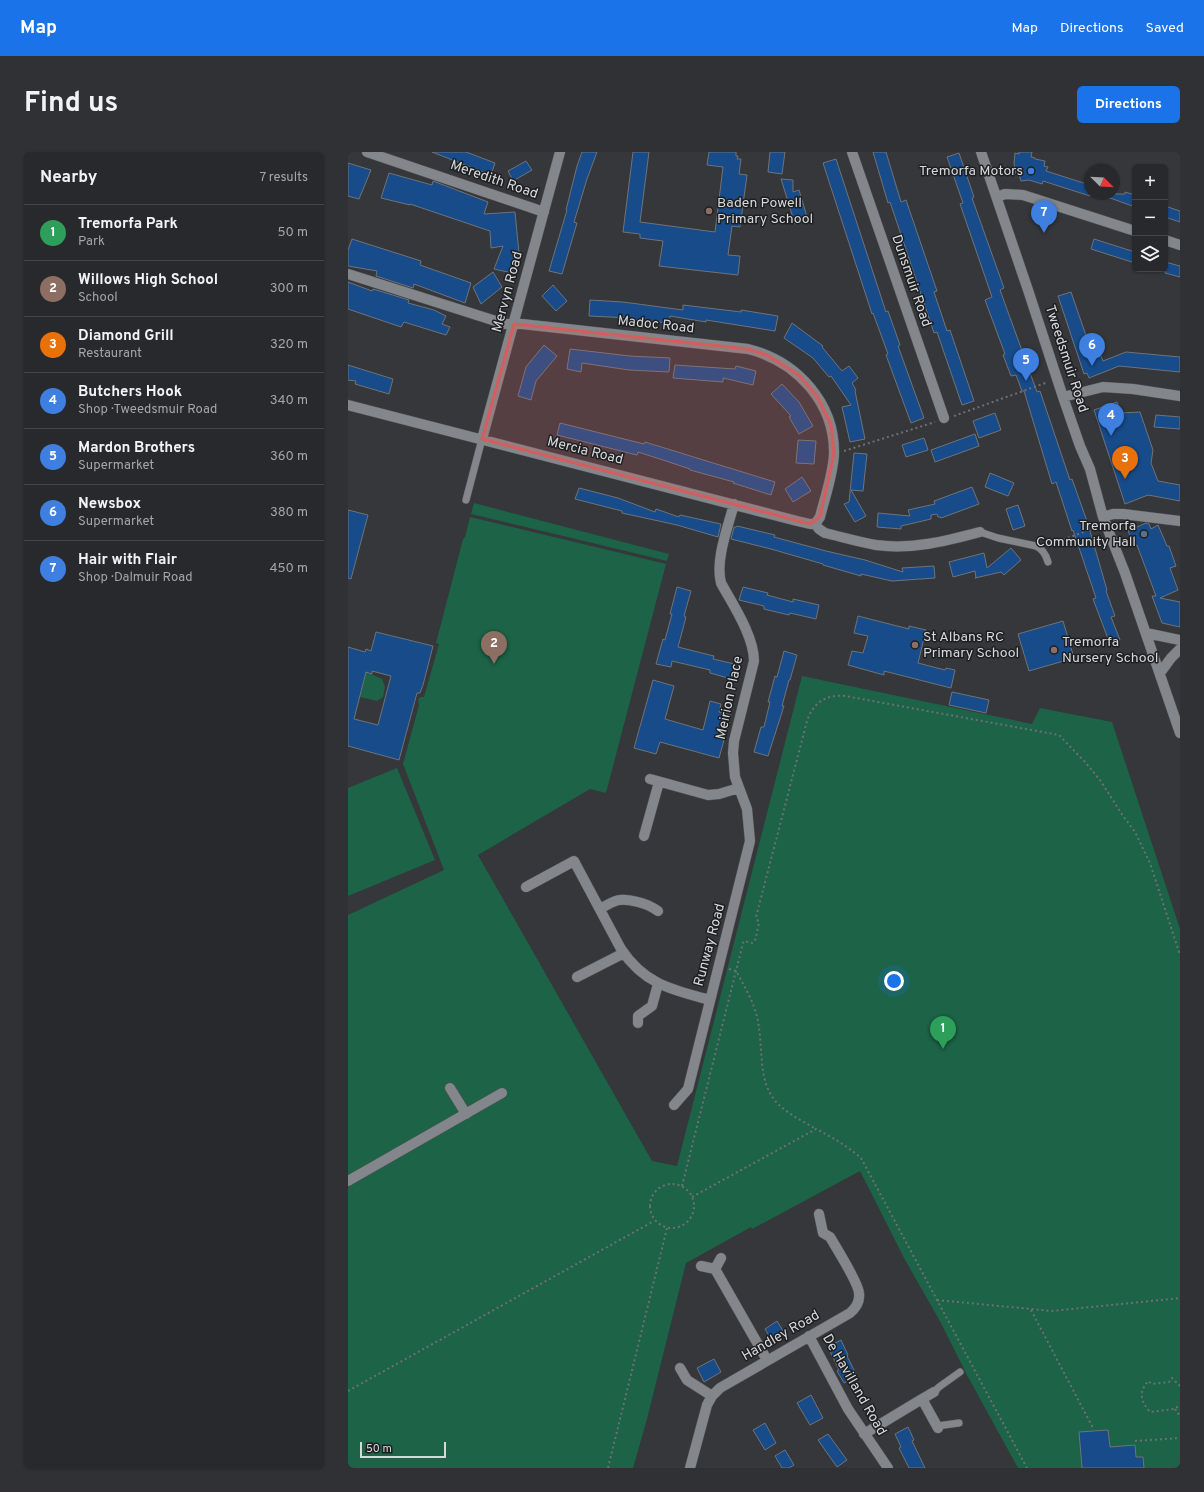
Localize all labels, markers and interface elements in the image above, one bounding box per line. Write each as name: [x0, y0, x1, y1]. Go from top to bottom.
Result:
text: Map: [20, 16, 57, 40]
text: Map: [1012, 20, 1038, 37]
text: Directions: [1060, 20, 1124, 37]
text: Saved: [1146, 20, 1184, 37]
text: Find us: [24, 86, 118, 122]
button: Directions: [1077, 86, 1180, 123]
street label: Meredith Road: [448, 157, 540, 203]
place label: Tremorfa Motors: [919, 163, 1023, 180]
north arrow: [1084, 164, 1120, 200]
map controls: [1132, 164, 1168, 272]
button: +: [1132, 164, 1168, 200]
marker: Tremorfa Motors: [1026, 166, 1036, 176]
text: Nearby: [40, 167, 97, 189]
text: 7 results: [259, 170, 308, 186]
place label: Baden Powell Primary School: [717, 195, 813, 228]
pin: 7: [1031, 200, 1057, 233]
button: −: [1132, 200, 1168, 236]
marker: Baden Powell Primary School: [704, 206, 714, 216]
text: Tremorfa Park: [78, 215, 178, 234]
text: 1: [50, 225, 56, 241]
text: 50 m: [278, 225, 308, 241]
street label: Dunsmuir Road: [887, 233, 935, 329]
text: Park: [78, 234, 105, 250]
button: layers: [1132, 236, 1168, 272]
street label: Mervyn Road: [489, 250, 527, 334]
text: Willows High School: [78, 271, 218, 290]
text: 2: [49, 281, 57, 297]
text: 300 m: [270, 281, 308, 297]
text: School: [78, 290, 118, 306]
street label: Tweedsmuir Road: [1041, 303, 1091, 415]
street label: Madoc Road: [617, 313, 695, 337]
text: Diamond Grill: [78, 327, 174, 346]
pin: 6: [1079, 333, 1105, 366]
text: 3: [49, 337, 57, 353]
text: 320 m: [270, 337, 308, 353]
text: Restaurant: [78, 346, 142, 362]
pin: 5: [1013, 348, 1039, 381]
text: Butchers Hook: [78, 383, 182, 402]
text: 4: [49, 393, 57, 409]
text: 340 m: [270, 393, 308, 409]
text: Shop · Tweedsmuir Road: [78, 402, 217, 418]
pin: 4: [1098, 403, 1124, 436]
street label: Mercia Road: [545, 433, 625, 469]
text: Mardon Brothers: [78, 439, 195, 458]
pin: 3: [1112, 446, 1138, 479]
text: 5: [49, 449, 57, 465]
text: 360 m: [270, 449, 308, 465]
text: Supermarket: [78, 458, 154, 474]
text: Newsbox: [78, 495, 141, 514]
text: 6: [49, 505, 57, 521]
text: 380 m: [270, 505, 308, 521]
text: Supermarket: [78, 514, 154, 530]
place label: Tremorfa Community Hall: [1036, 518, 1136, 551]
marker: Tremorfa Community Hall: [1139, 529, 1149, 539]
text: Hair with Flair: [78, 551, 177, 570]
text: 7: [50, 561, 56, 577]
text: 450 m: [269, 561, 308, 577]
text: Shop · Dalmuir Road: [78, 570, 193, 586]
place label: St Albans RC Primary School: [923, 629, 1019, 662]
pin: 2: [481, 631, 507, 664]
place label: Tremorfa Nursery School: [1062, 634, 1158, 667]
marker: St Albans RC Primary School: [910, 640, 920, 650]
marker: Tremorfa Nursery School: [1049, 645, 1059, 655]
street label: Meirion Place: [713, 655, 747, 741]
street label: Runway Road: [691, 902, 729, 988]
your location: [884, 971, 904, 991]
pin: 1: [930, 1016, 956, 1049]
street label: Handley Road: [739, 1307, 823, 1365]
street label: De Havilland Road: [818, 1331, 890, 1439]
scale bar: [360, 1440, 446, 1459]
text: 50 m: [366, 1442, 392, 1456]

